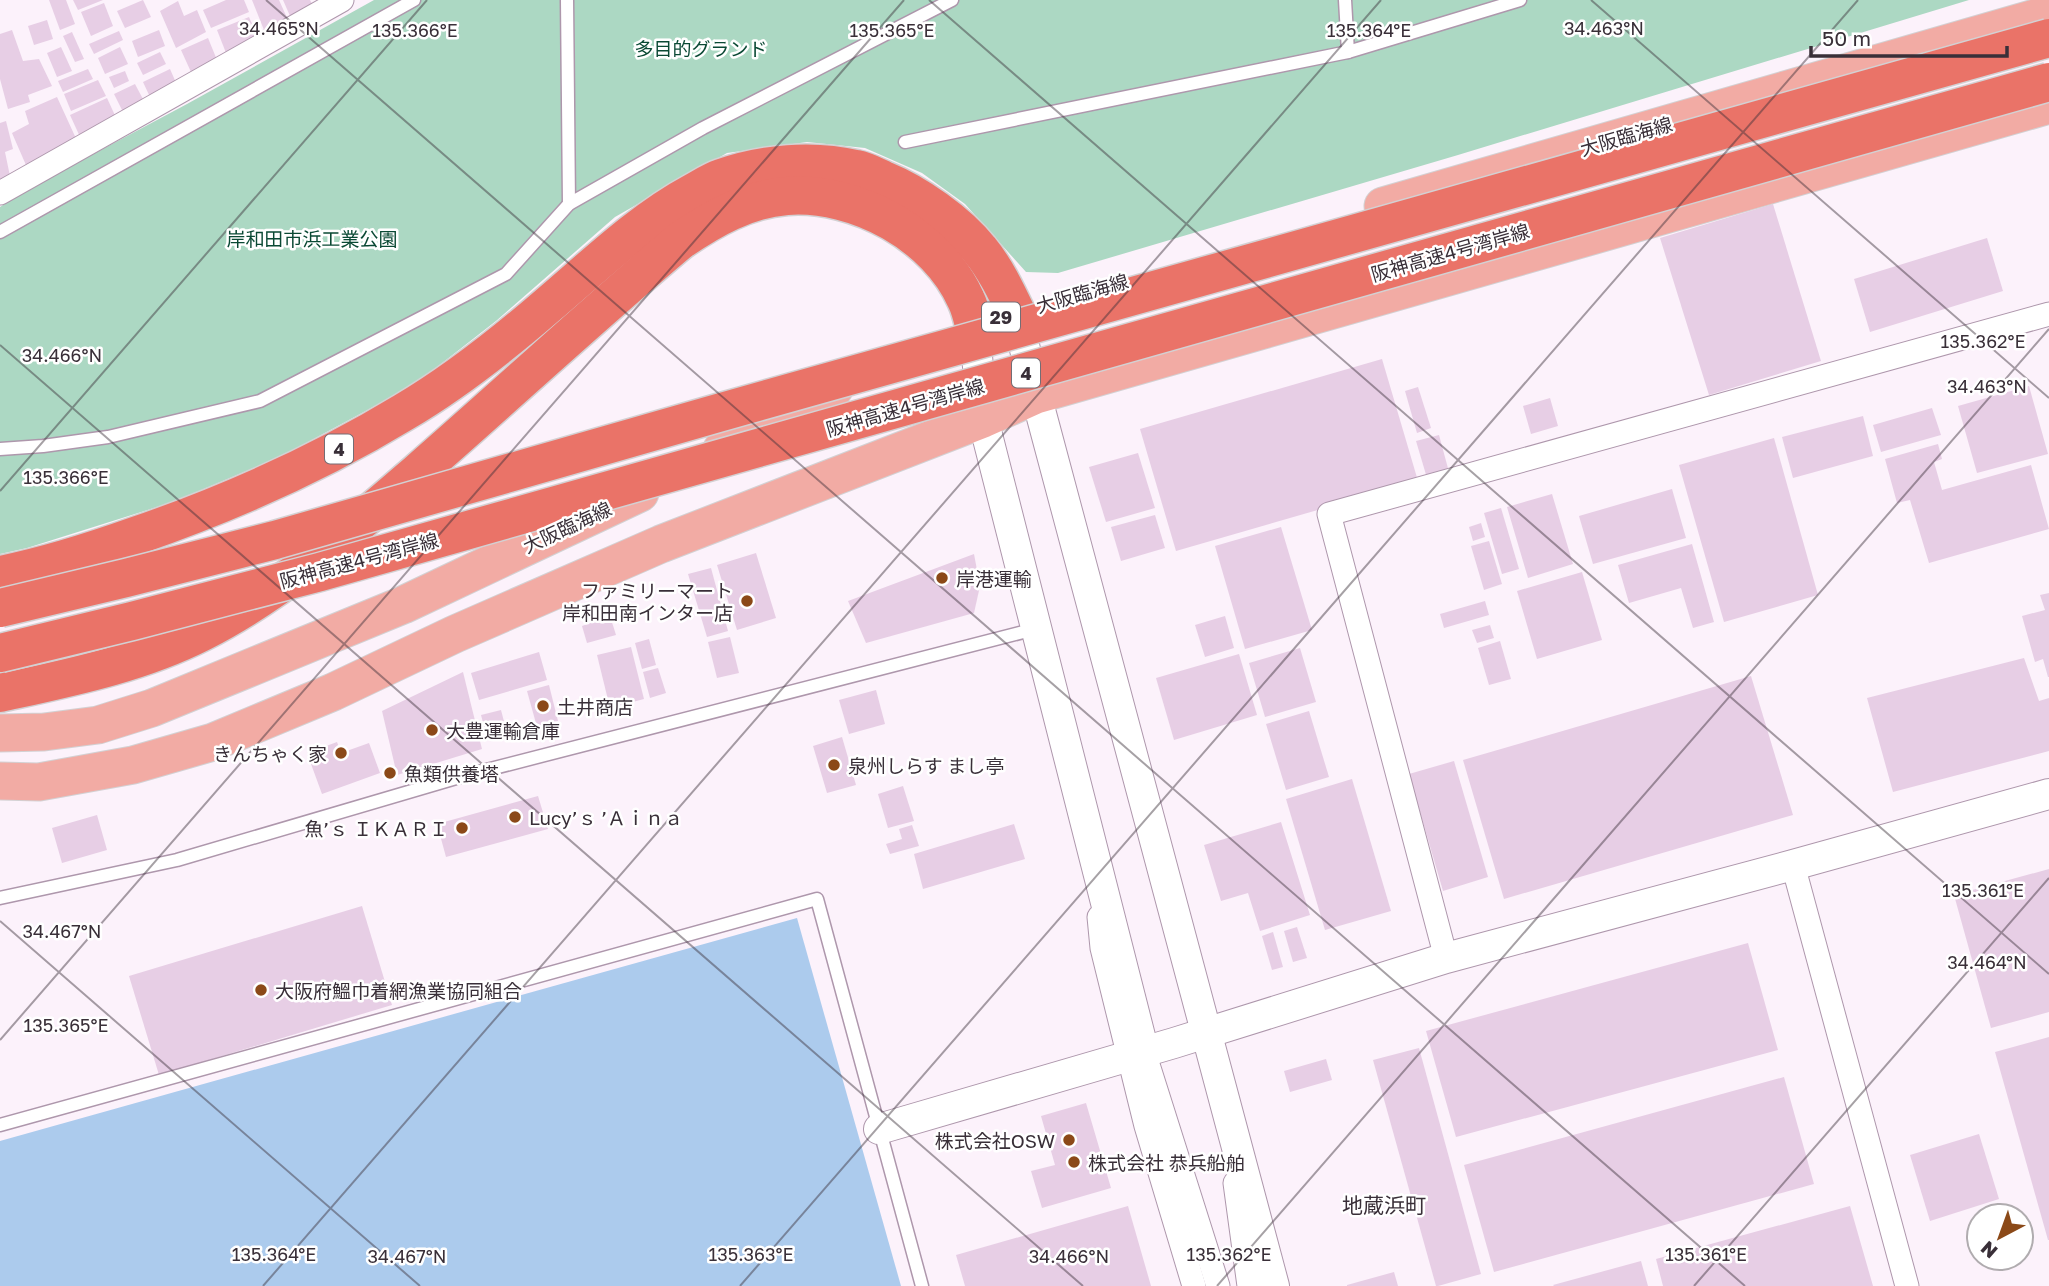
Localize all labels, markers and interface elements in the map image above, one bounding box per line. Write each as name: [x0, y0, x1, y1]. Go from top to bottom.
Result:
scale bar: [1811, 14, 2007, 58]
text: 34.465°N: [239, 17, 319, 39]
text: 34.463°N: [1564, 17, 1644, 39]
text: 135.366°E: [372, 19, 458, 41]
text: 135.365°E: [850, 19, 934, 41]
text: 135.364°E: [1327, 19, 1411, 41]
text: 50 m: [1822, 25, 1871, 51]
park label: 多目的グランド: [634, 37, 768, 60]
street label: 大阪臨海線: [1577, 112, 1675, 160]
street label: 阪神高速4号湾岸線: [1368, 218, 1532, 286]
park label: 岸和田市浜工業公園: [226, 227, 398, 250]
street label: 大阪臨海線: [1033, 269, 1131, 317]
road number: 29: [982, 302, 1020, 332]
text: 135.362°E: [1941, 330, 2025, 352]
text: 34.466°N: [22, 344, 102, 366]
road number: 4: [1012, 358, 1040, 388]
street label: 阪神高速4号湾岸線: [823, 373, 987, 441]
text: 34.463°N: [1947, 375, 2027, 397]
road number: 4: [325, 434, 353, 463]
text: 135.366°E: [23, 466, 109, 488]
street label: 大阪臨海線: [519, 496, 615, 558]
street label: 阪神高速4号湾岸線: [277, 528, 441, 592]
place label: 岸港運輸: [956, 567, 1032, 590]
marker: 岸港運輸: [934, 570, 950, 586]
place label: ファミリーマート 岸和田南インター店: [562, 579, 733, 624]
marker: ファミリーマート 岸和田南インター店: [739, 593, 755, 609]
place label: 土井商店: [557, 695, 633, 718]
marker: 土井商店: [535, 698, 551, 714]
place label: 大豊運輸倉庫: [446, 719, 560, 742]
marker: 大豊運輸倉庫: [424, 722, 440, 738]
place label: きんちゃく家: [213, 742, 327, 765]
marker: きんちゃく家: [333, 745, 349, 761]
place label: 泉州しらす まし亭: [848, 754, 1004, 777]
marker: 泉州しらす まし亭: [826, 757, 842, 773]
place label: 魚類供養塔: [404, 762, 499, 785]
marker: 魚類供養塔: [382, 765, 398, 781]
place label: Lucy’ｓ ’Ａｉｎａ: [529, 806, 683, 829]
marker: Lucy’ｓ ’Ａｉｎａ: [507, 809, 523, 825]
place label: 魚’ｓ ＩＫＡＲＩ: [305, 817, 448, 840]
marker: 魚’ｓ ＩＫＡＲＩ: [454, 820, 470, 836]
text: 135.361°E: [1942, 879, 2024, 901]
text: 34.467°N: [22, 920, 102, 942]
text: 34.464°N: [1947, 951, 2027, 973]
place label: 大阪府鰮巾着網漁業協同組合: [275, 979, 522, 1002]
marker: 大阪府鰮巾着網漁業協同組合: [253, 982, 269, 998]
text: 135.365°E: [24, 1014, 108, 1036]
place label: 株式会社OSW: [935, 1129, 1055, 1152]
marker: 株式会社OSW: [1061, 1132, 1077, 1148]
place label: 株式会社 恭兵船舶: [1088, 1151, 1245, 1174]
marker: 株式会社 恭兵船舶: [1066, 1154, 1082, 1170]
district label: 地蔵浜町: [1342, 1192, 1426, 1218]
north arrow: [1965, 1202, 2035, 1272]
text: N: [1976, 1237, 2002, 1264]
text: 135.364°E: [232, 1243, 316, 1265]
text: 135.363°E: [708, 1243, 794, 1265]
text: 135.362°E: [1187, 1243, 1271, 1265]
text: 135.361°E: [1665, 1243, 1747, 1265]
text: 34.467°N: [367, 1245, 447, 1267]
text: 34.466°N: [1029, 1245, 1109, 1267]

